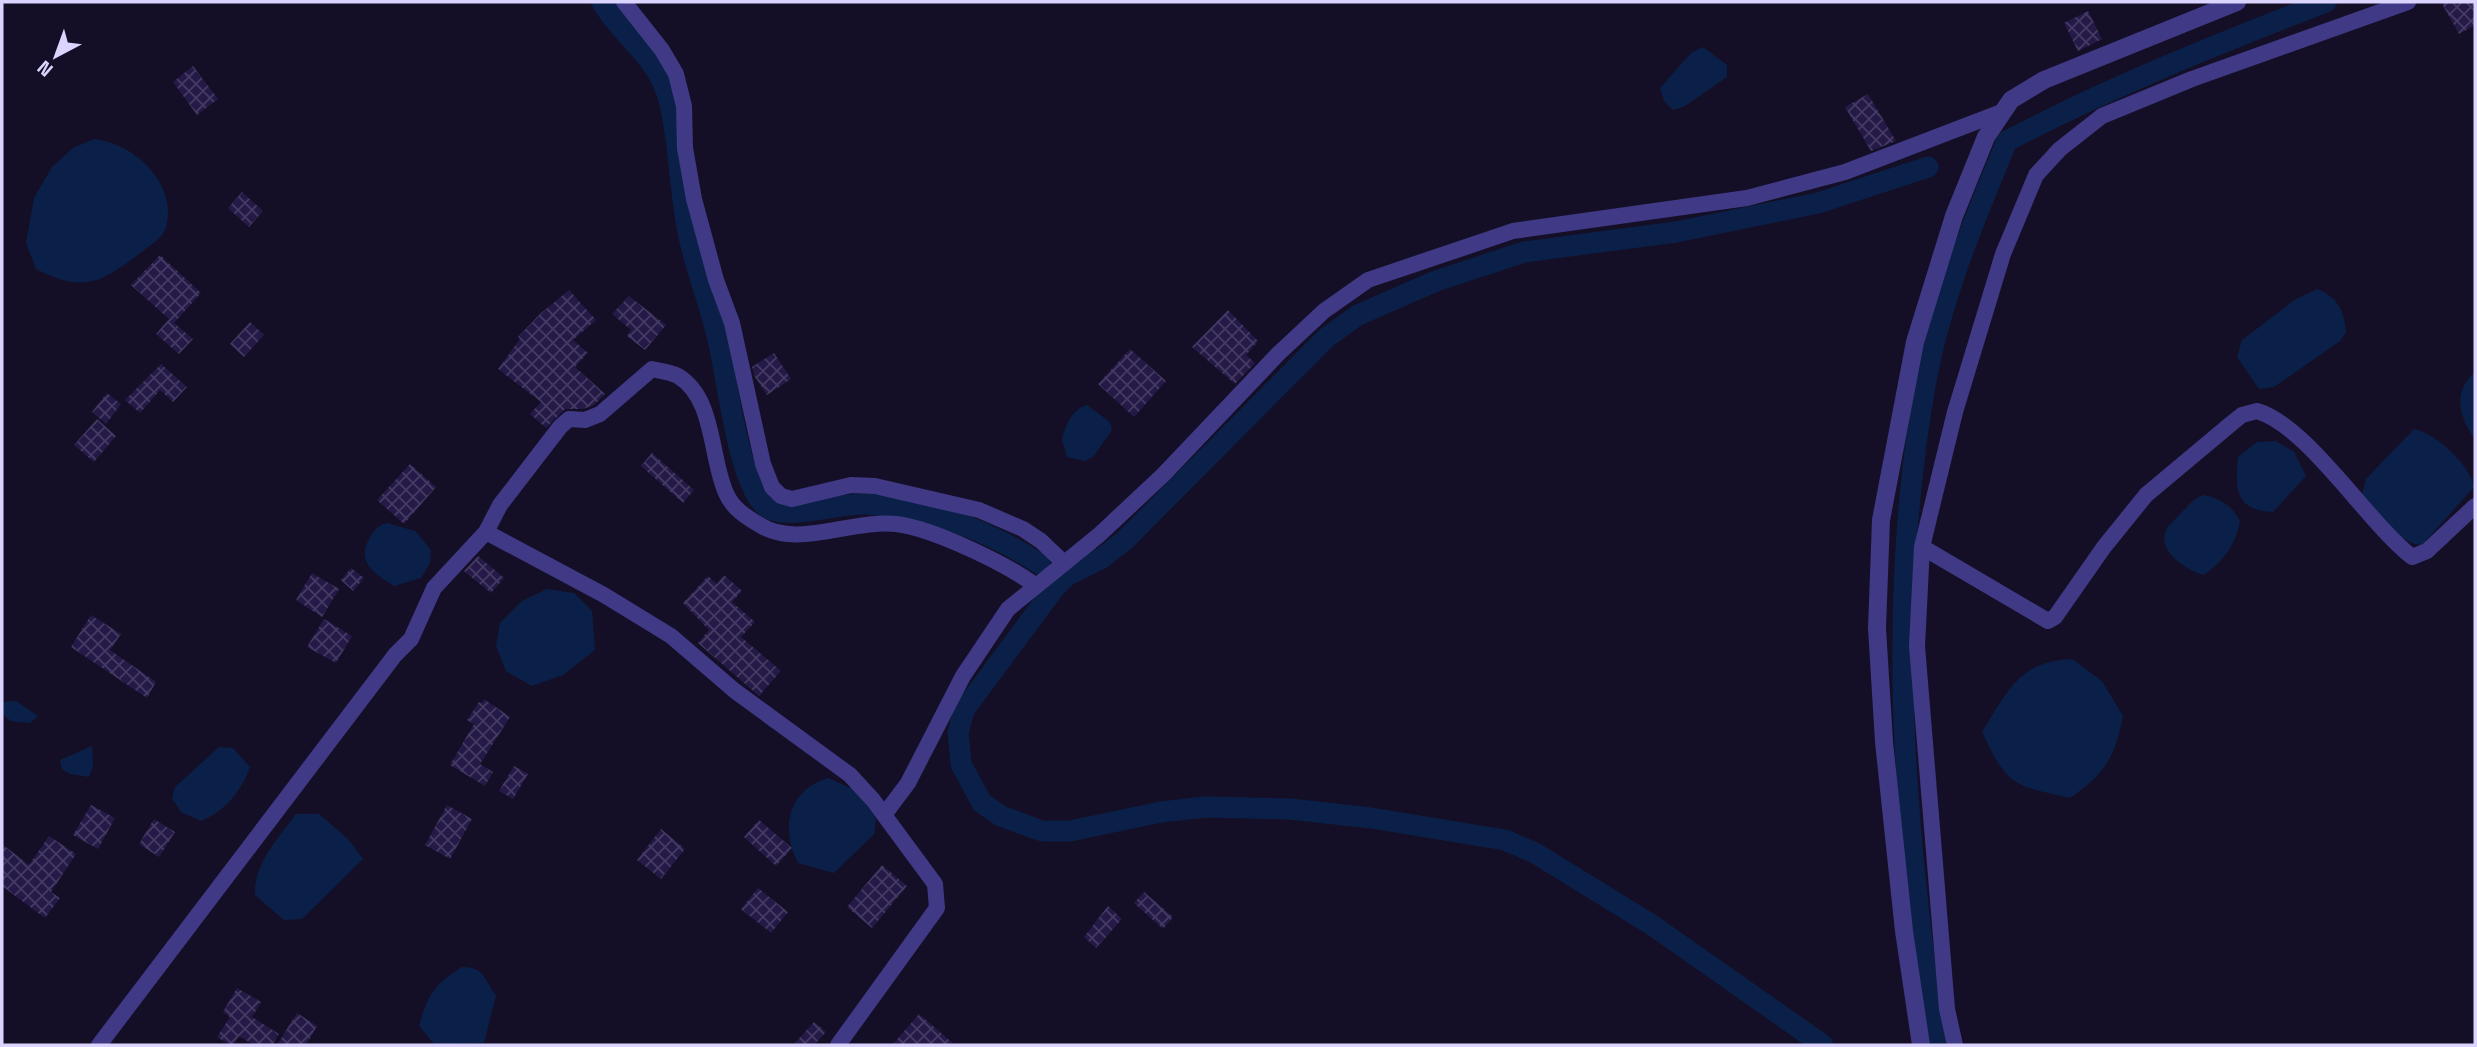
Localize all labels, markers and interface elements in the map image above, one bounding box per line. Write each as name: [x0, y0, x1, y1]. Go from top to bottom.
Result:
north arrow: [21, 21, 91, 91]
text: N: [32, 55, 58, 82]

